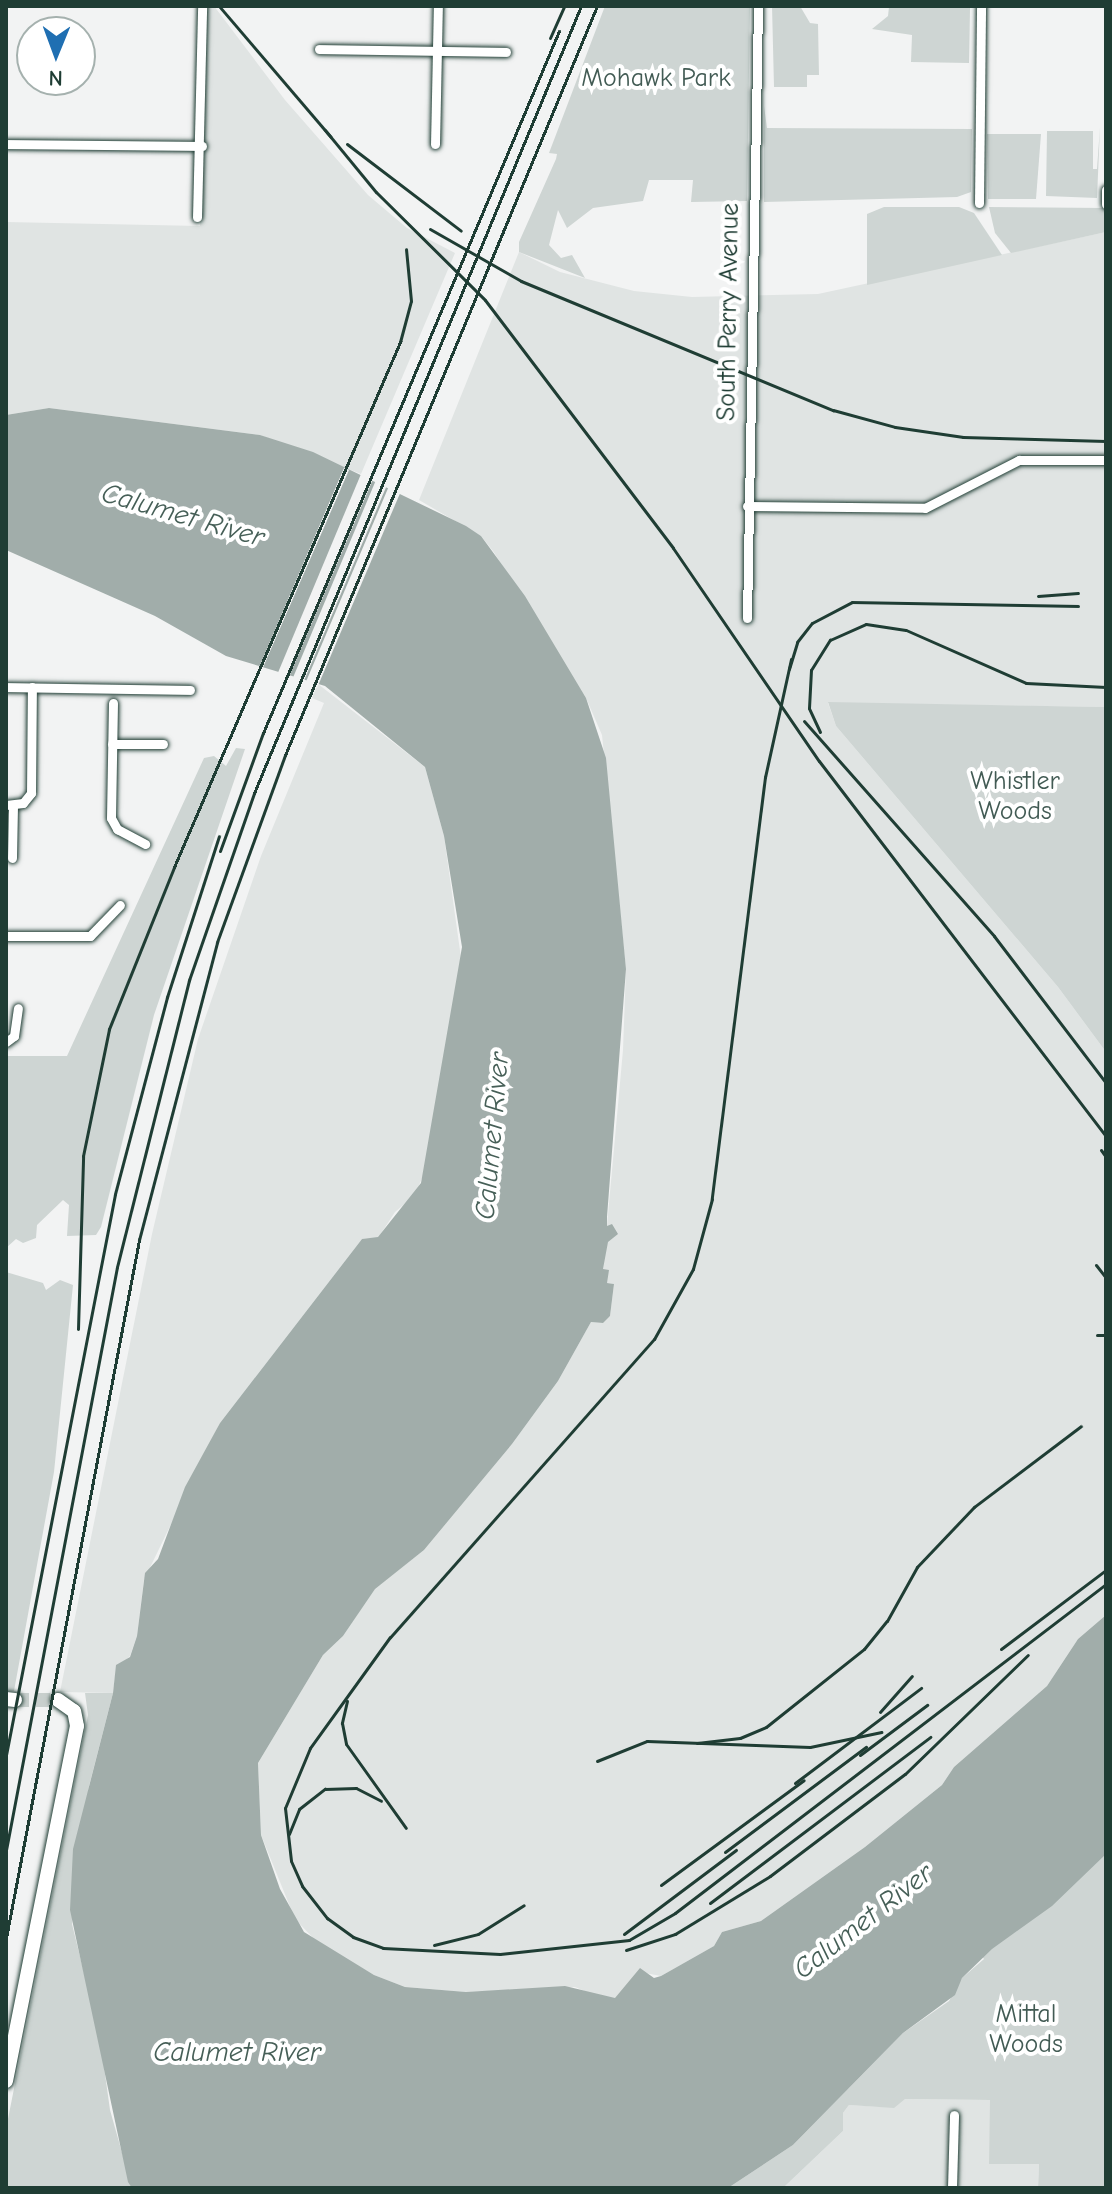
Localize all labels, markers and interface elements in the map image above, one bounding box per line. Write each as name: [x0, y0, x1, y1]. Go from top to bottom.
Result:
north arrow: [16, 16, 96, 96]
park label: Mohawk Park: [581, 63, 731, 95]
text: N: [48, 65, 63, 91]
street label: South Perry Avenue: [711, 203, 747, 421]
water label: Calumet River: [98, 476, 268, 554]
park label: Whistler Woods: [970, 766, 1060, 828]
water label: Calumet River: [468, 1051, 516, 1221]
water label: Calumet River: [787, 1856, 939, 1986]
park label: Mittal Woods: [989, 1999, 1063, 2060]
water label: Calumet River: [153, 2035, 321, 2069]

